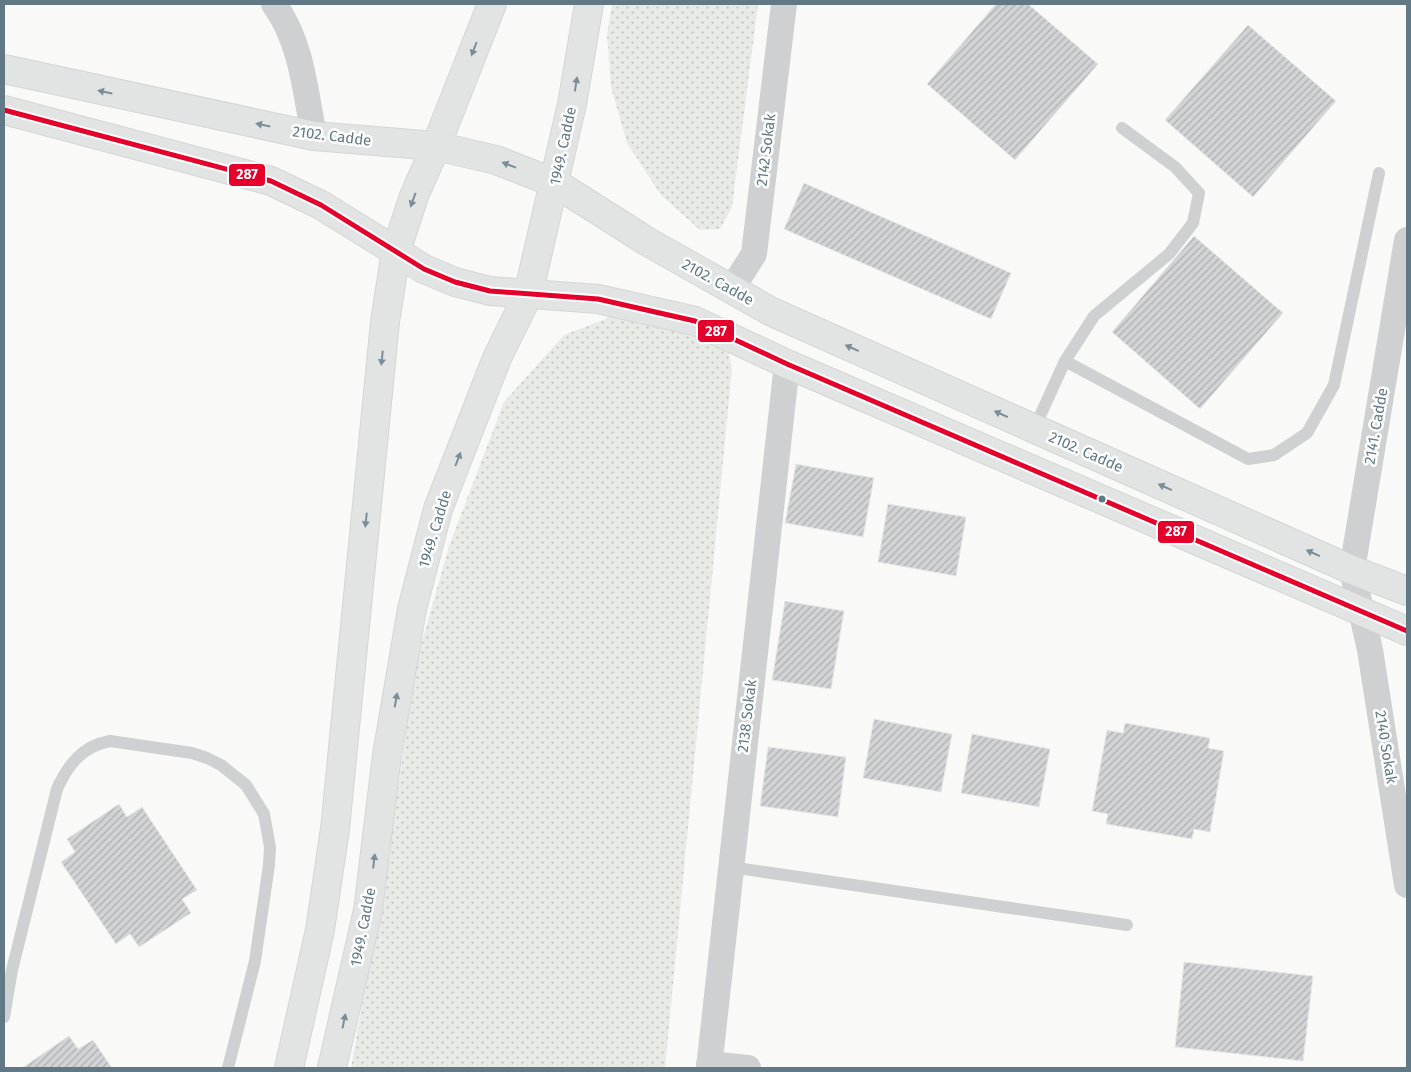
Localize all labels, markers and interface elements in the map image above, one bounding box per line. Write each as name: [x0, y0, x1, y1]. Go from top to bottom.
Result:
one-way arrow: [470, 42, 478, 57]
one-way arrow: [572, 75, 580, 91]
one-way arrow: [97, 88, 112, 96]
street label: 1949. Cadde: [546, 105, 580, 187]
street label: 2142 Sokak: [753, 112, 779, 187]
one-way arrow: [255, 121, 271, 129]
street label: 2102. Cadde: [292, 122, 372, 150]
one-way arrow: [502, 161, 517, 168]
line badge: 287: [228, 163, 266, 187]
text: 287: [236, 166, 258, 183]
one-way arrow: [409, 192, 416, 207]
street label: 2102. Cadde: [679, 255, 757, 309]
line badge: 287: [697, 319, 735, 343]
text: 287: [705, 323, 727, 340]
one-way arrow: [845, 344, 859, 352]
one-way arrow: [378, 351, 386, 367]
street label: 2141. Cadde: [1360, 386, 1392, 466]
one-way arrow: [994, 410, 1008, 418]
street label: 2102. Cadde: [1046, 428, 1126, 476]
one-way arrow: [454, 451, 462, 466]
one-way arrow: [1158, 483, 1172, 491]
street label: 1949. Cadde: [415, 488, 455, 570]
unlabelled marker: [1097, 494, 1107, 504]
one-way arrow: [362, 512, 370, 528]
line badge: 287: [1157, 520, 1195, 544]
text: 287: [1165, 523, 1187, 540]
one-way arrow: [1306, 549, 1320, 557]
street label: 2138 Sokak: [734, 678, 760, 754]
one-way arrow: [393, 692, 401, 708]
street label: 2140 Sokak: [1371, 709, 1401, 785]
one-way arrow: [370, 853, 378, 869]
street label: 1949. Cadde: [347, 886, 379, 968]
one-way arrow: [340, 1013, 348, 1028]

